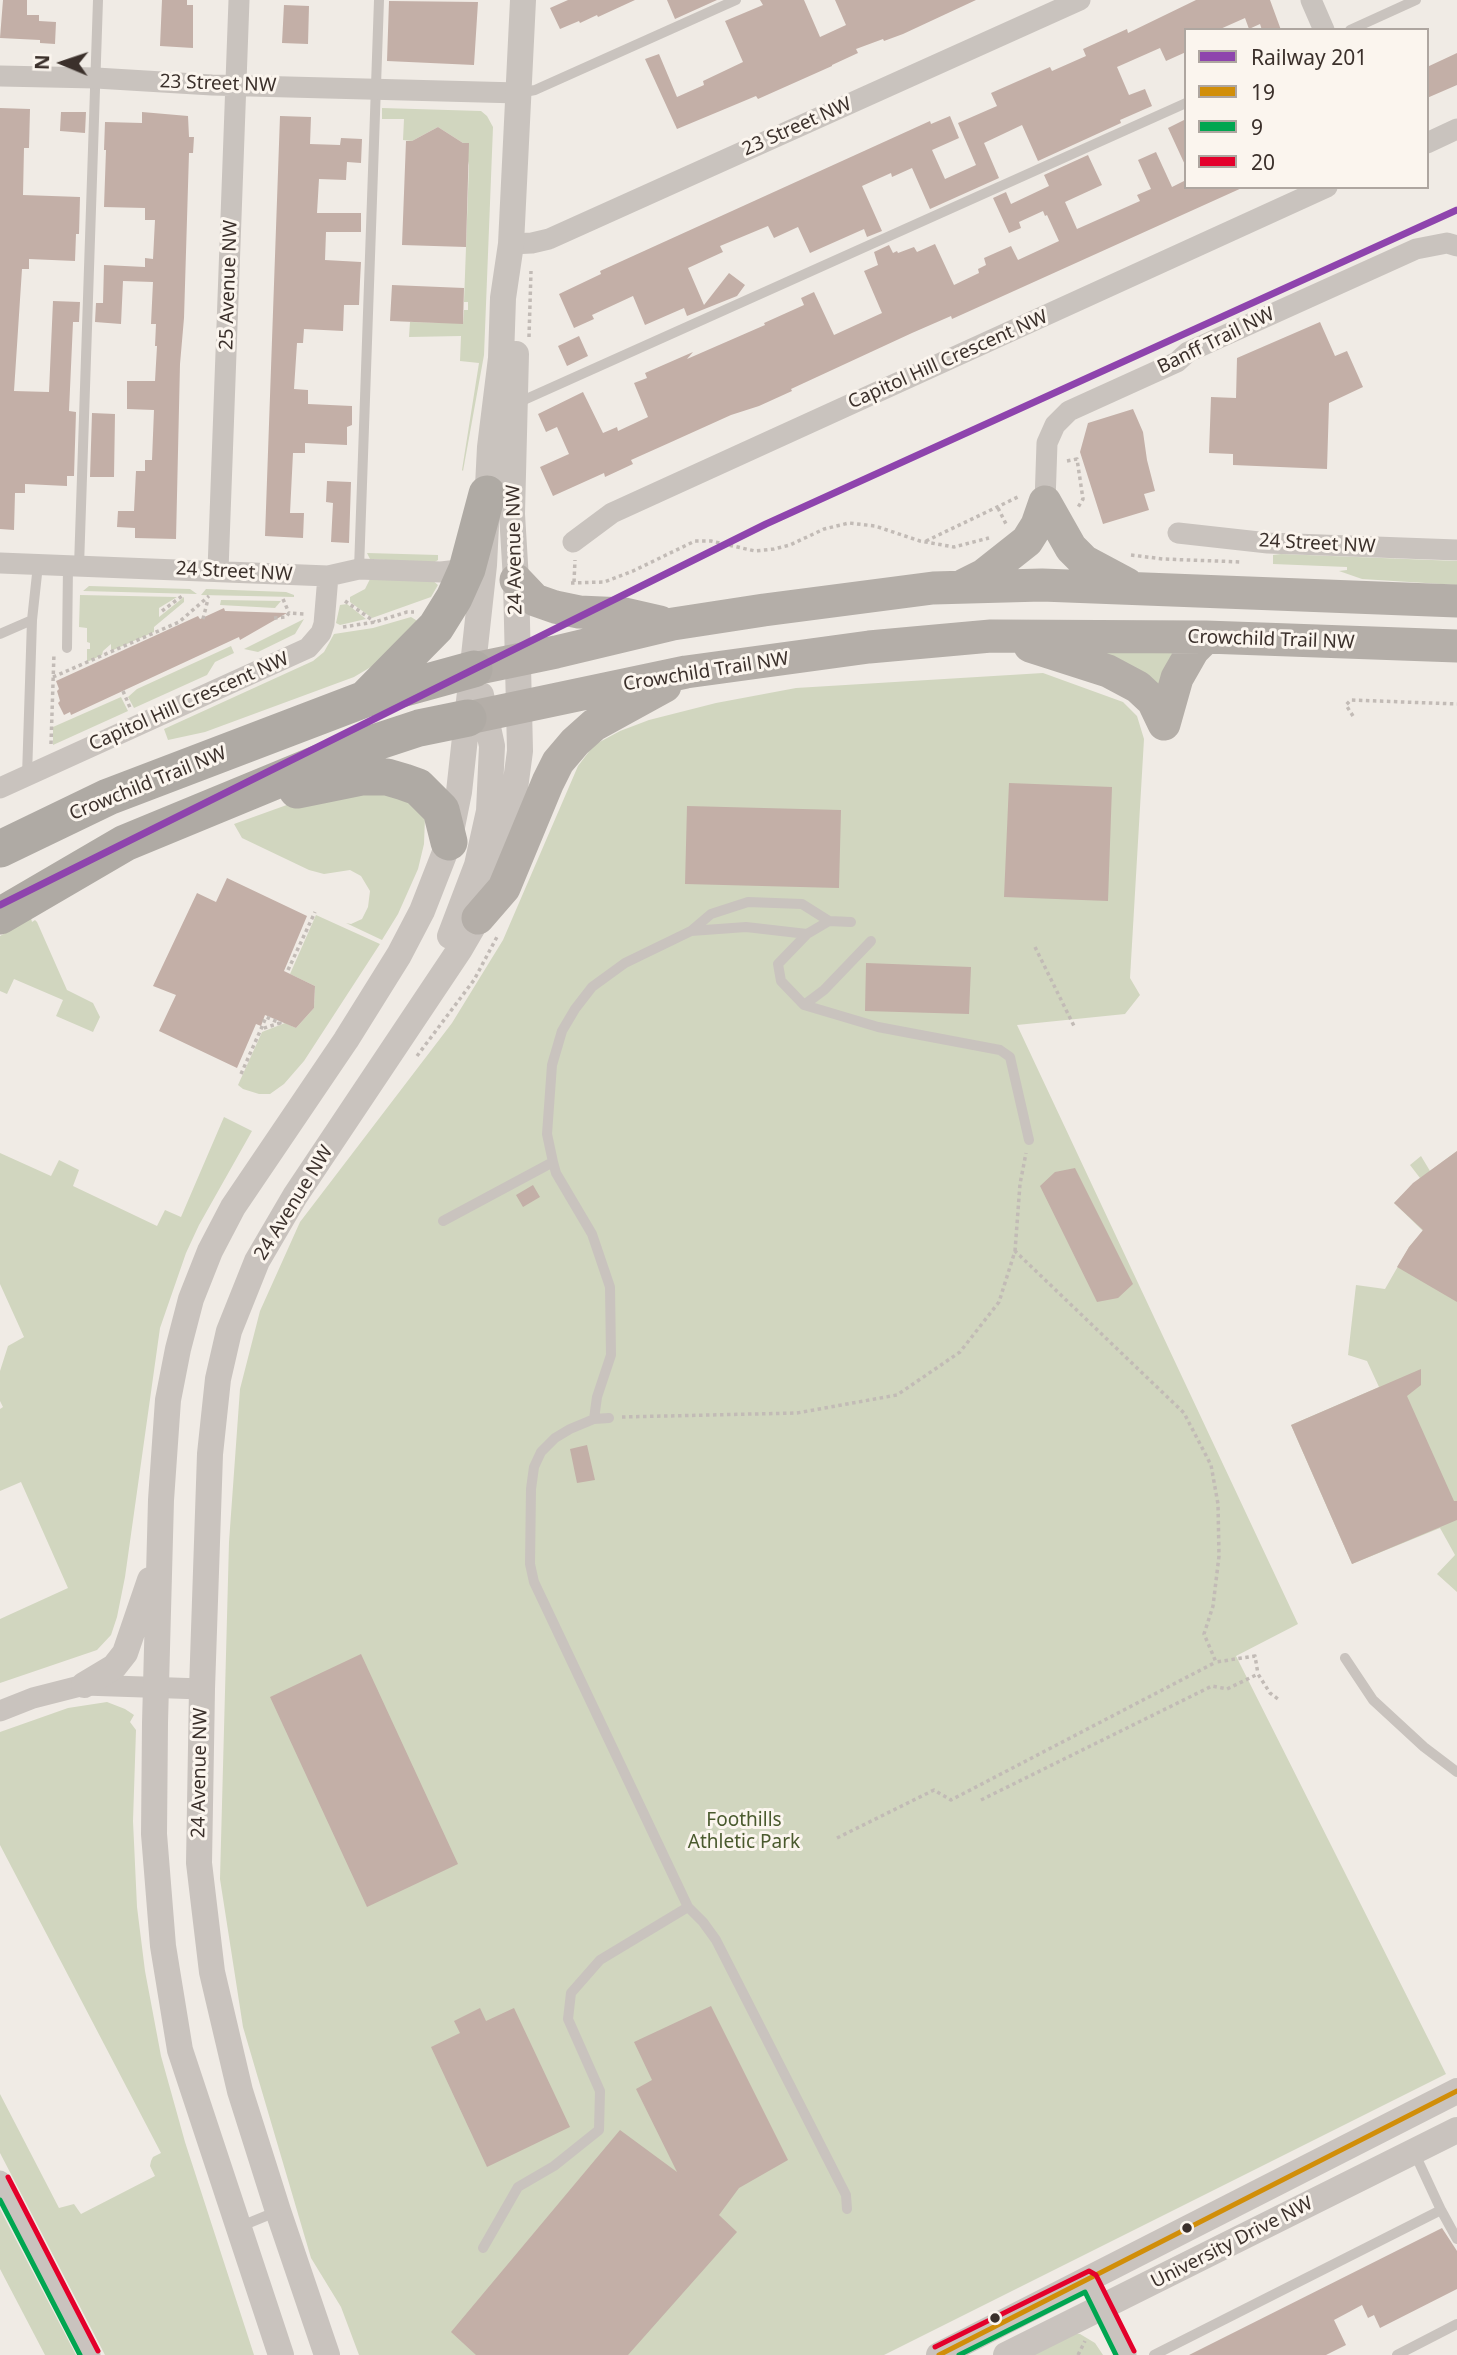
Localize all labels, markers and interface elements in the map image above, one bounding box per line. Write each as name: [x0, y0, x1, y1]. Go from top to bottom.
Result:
north arrow: [28, 28, 98, 98]
legend: [1184, 28, 1429, 189]
text: Railway 201: [1251, 43, 1367, 71]
text: N: [29, 54, 55, 70]
street label: 23 Street NW: [159, 71, 277, 97]
text: 19: [1251, 78, 1275, 106]
street label: 23 Street NW: [739, 93, 855, 161]
text: 9: [1251, 113, 1263, 141]
text: 20: [1251, 148, 1275, 176]
street label: 25 Avenue NW: [215, 219, 243, 351]
street label: Banff Trail NW: [1154, 303, 1278, 379]
street label: Capitol Hill Crescent NW: [845, 306, 1051, 414]
street label: 24 Avenue NW: [502, 485, 528, 615]
street label: 24 Street NW: [1258, 530, 1376, 558]
street label: 24 Street NW: [175, 558, 293, 586]
street label: Crowchild Trail NW: [1187, 626, 1355, 654]
street label: Capitol Hill Crescent NW: [86, 648, 292, 756]
street label: Crowchild Trail NW: [622, 648, 790, 696]
street label: Crowchild Trail NW: [66, 742, 230, 826]
street label: 24 Avenue NW: [250, 1142, 338, 1264]
street label: 24 Avenue NW: [187, 1708, 213, 1838]
park label: Foothills Athletic Park: [688, 1810, 800, 1854]
street label: University Drive NW: [1147, 2192, 1317, 2294]
unlabelled marker: [1180, 2221, 1194, 2235]
unlabelled marker: [988, 2311, 1002, 2325]

